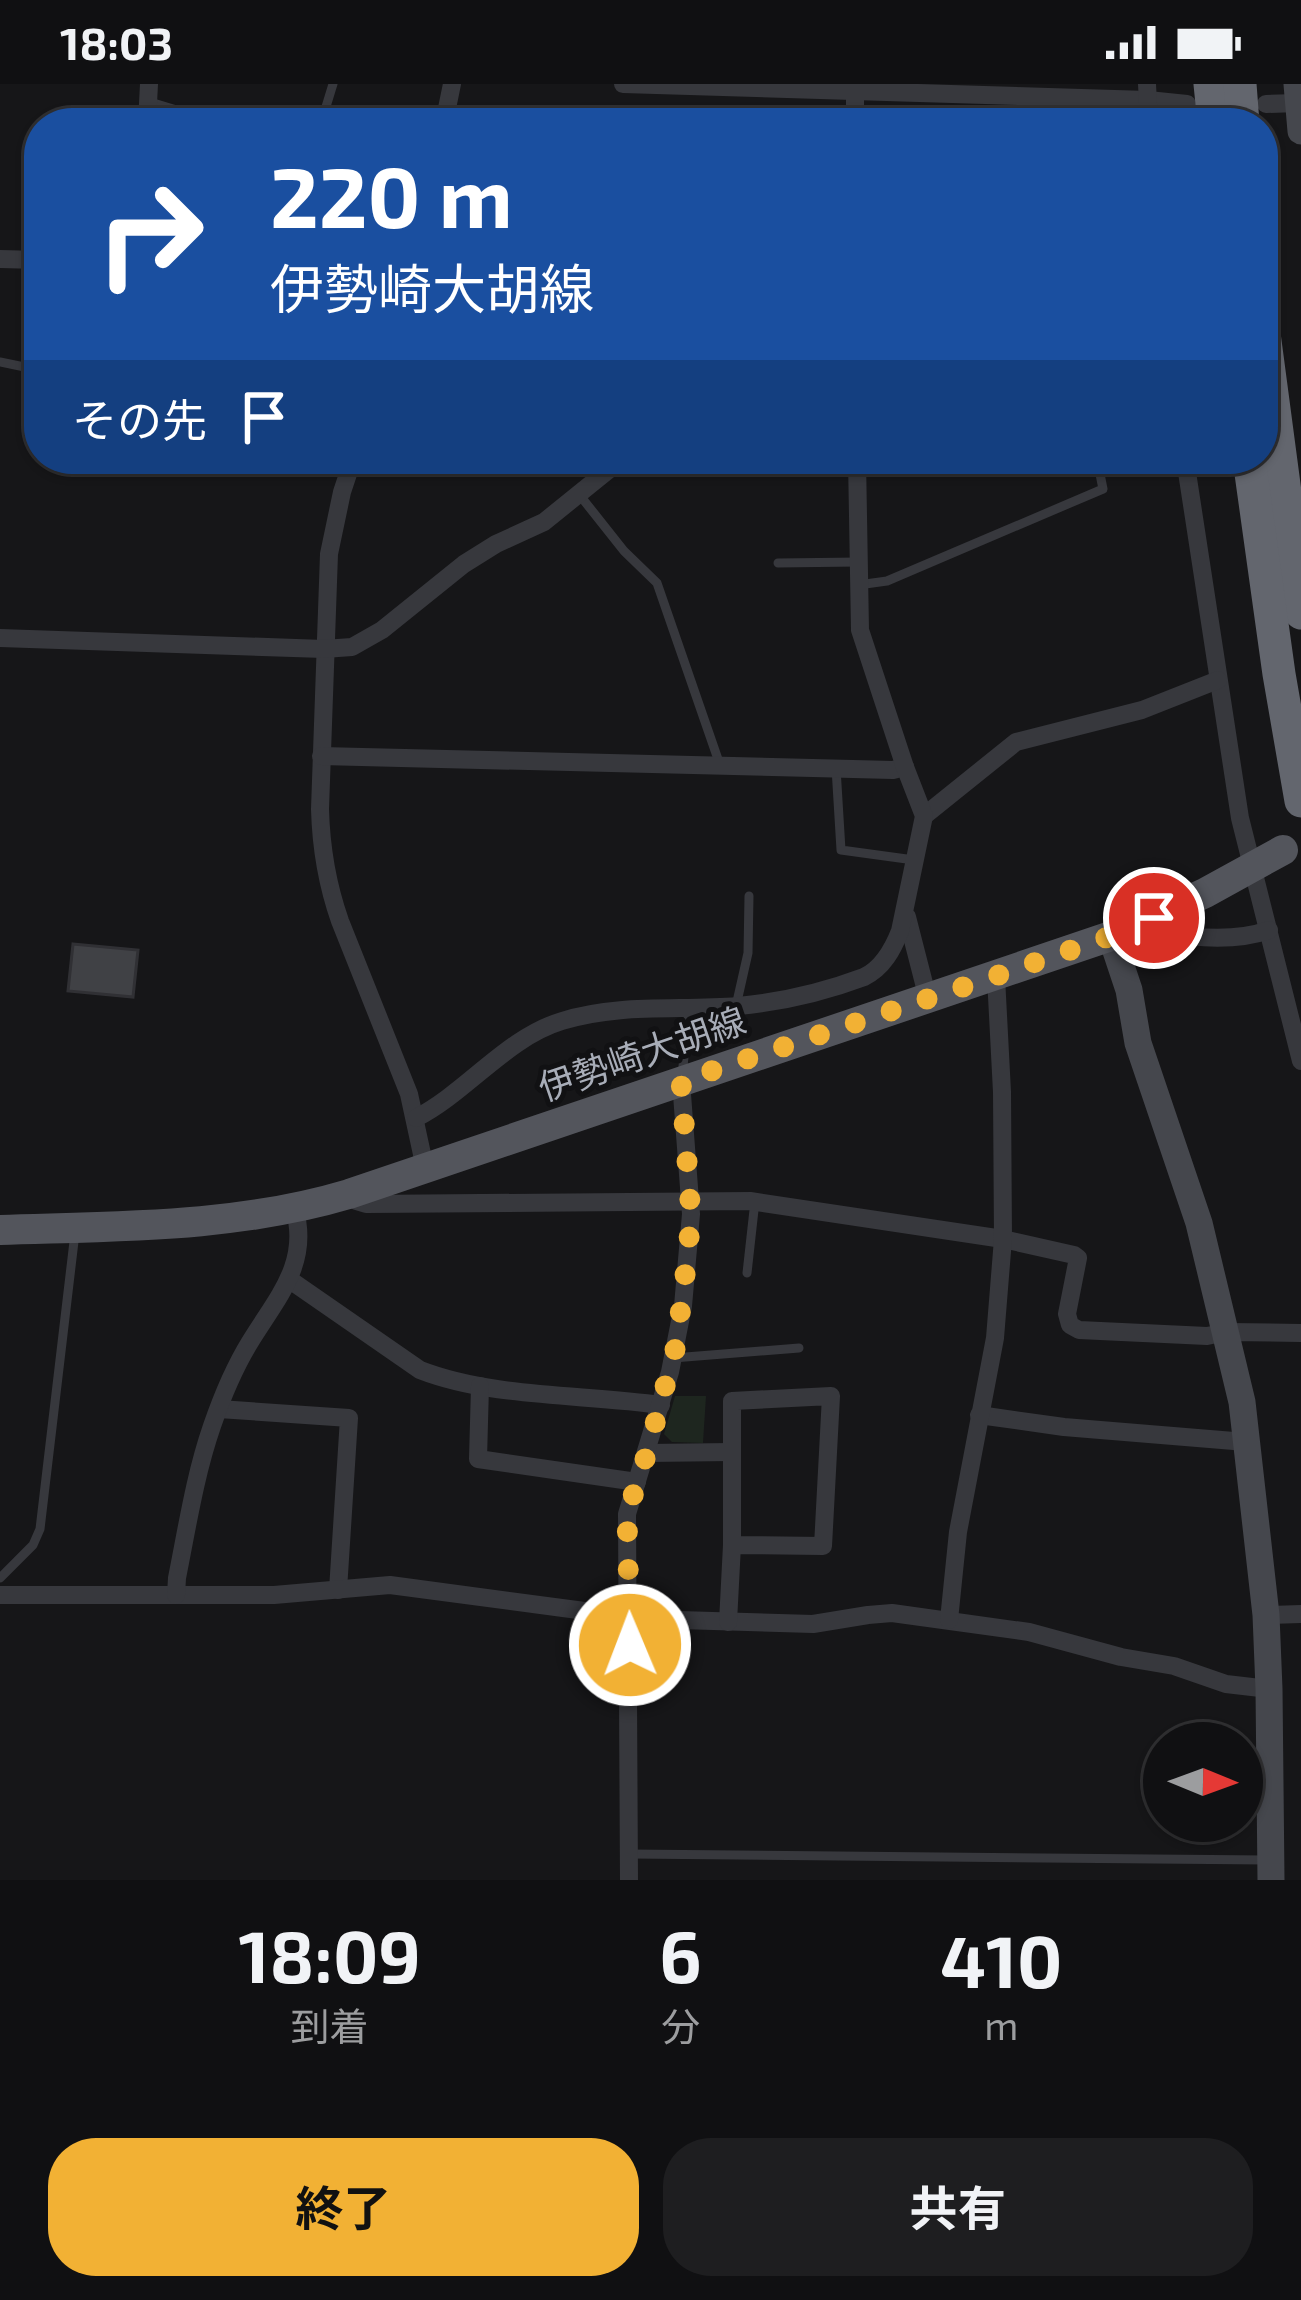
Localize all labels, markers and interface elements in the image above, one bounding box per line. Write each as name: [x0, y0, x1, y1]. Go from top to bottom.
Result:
text: 18:03: [60, 15, 173, 69]
text: 220 m: [270, 144, 513, 245]
icon: right: [72, 156, 228, 312]
text: 伊勢崎大胡線: [270, 255, 594, 320]
icon: arrive: [231, 384, 297, 450]
text: その先: [72, 392, 207, 446]
pin: [1103, 867, 1205, 969]
icon: arrive: [1121, 885, 1187, 951]
street label: 伊勢崎大胡線: [532, 997, 751, 1108]
position arrow: [567, 1582, 693, 1708]
north arrow: [1143, 1722, 1263, 1842]
map controls: [1143, 1722, 1263, 1842]
text: 18:09: [238, 1911, 421, 1997]
text: 6: [659, 1911, 702, 1997]
text: 410: [940, 1916, 1063, 2002]
text: m: [984, 2001, 1018, 2048]
text: 到着: [291, 2002, 369, 2049]
text: 分: [661, 2002, 700, 2049]
button: 終了: [48, 2138, 639, 2276]
button: 共有: [663, 2138, 1253, 2276]

